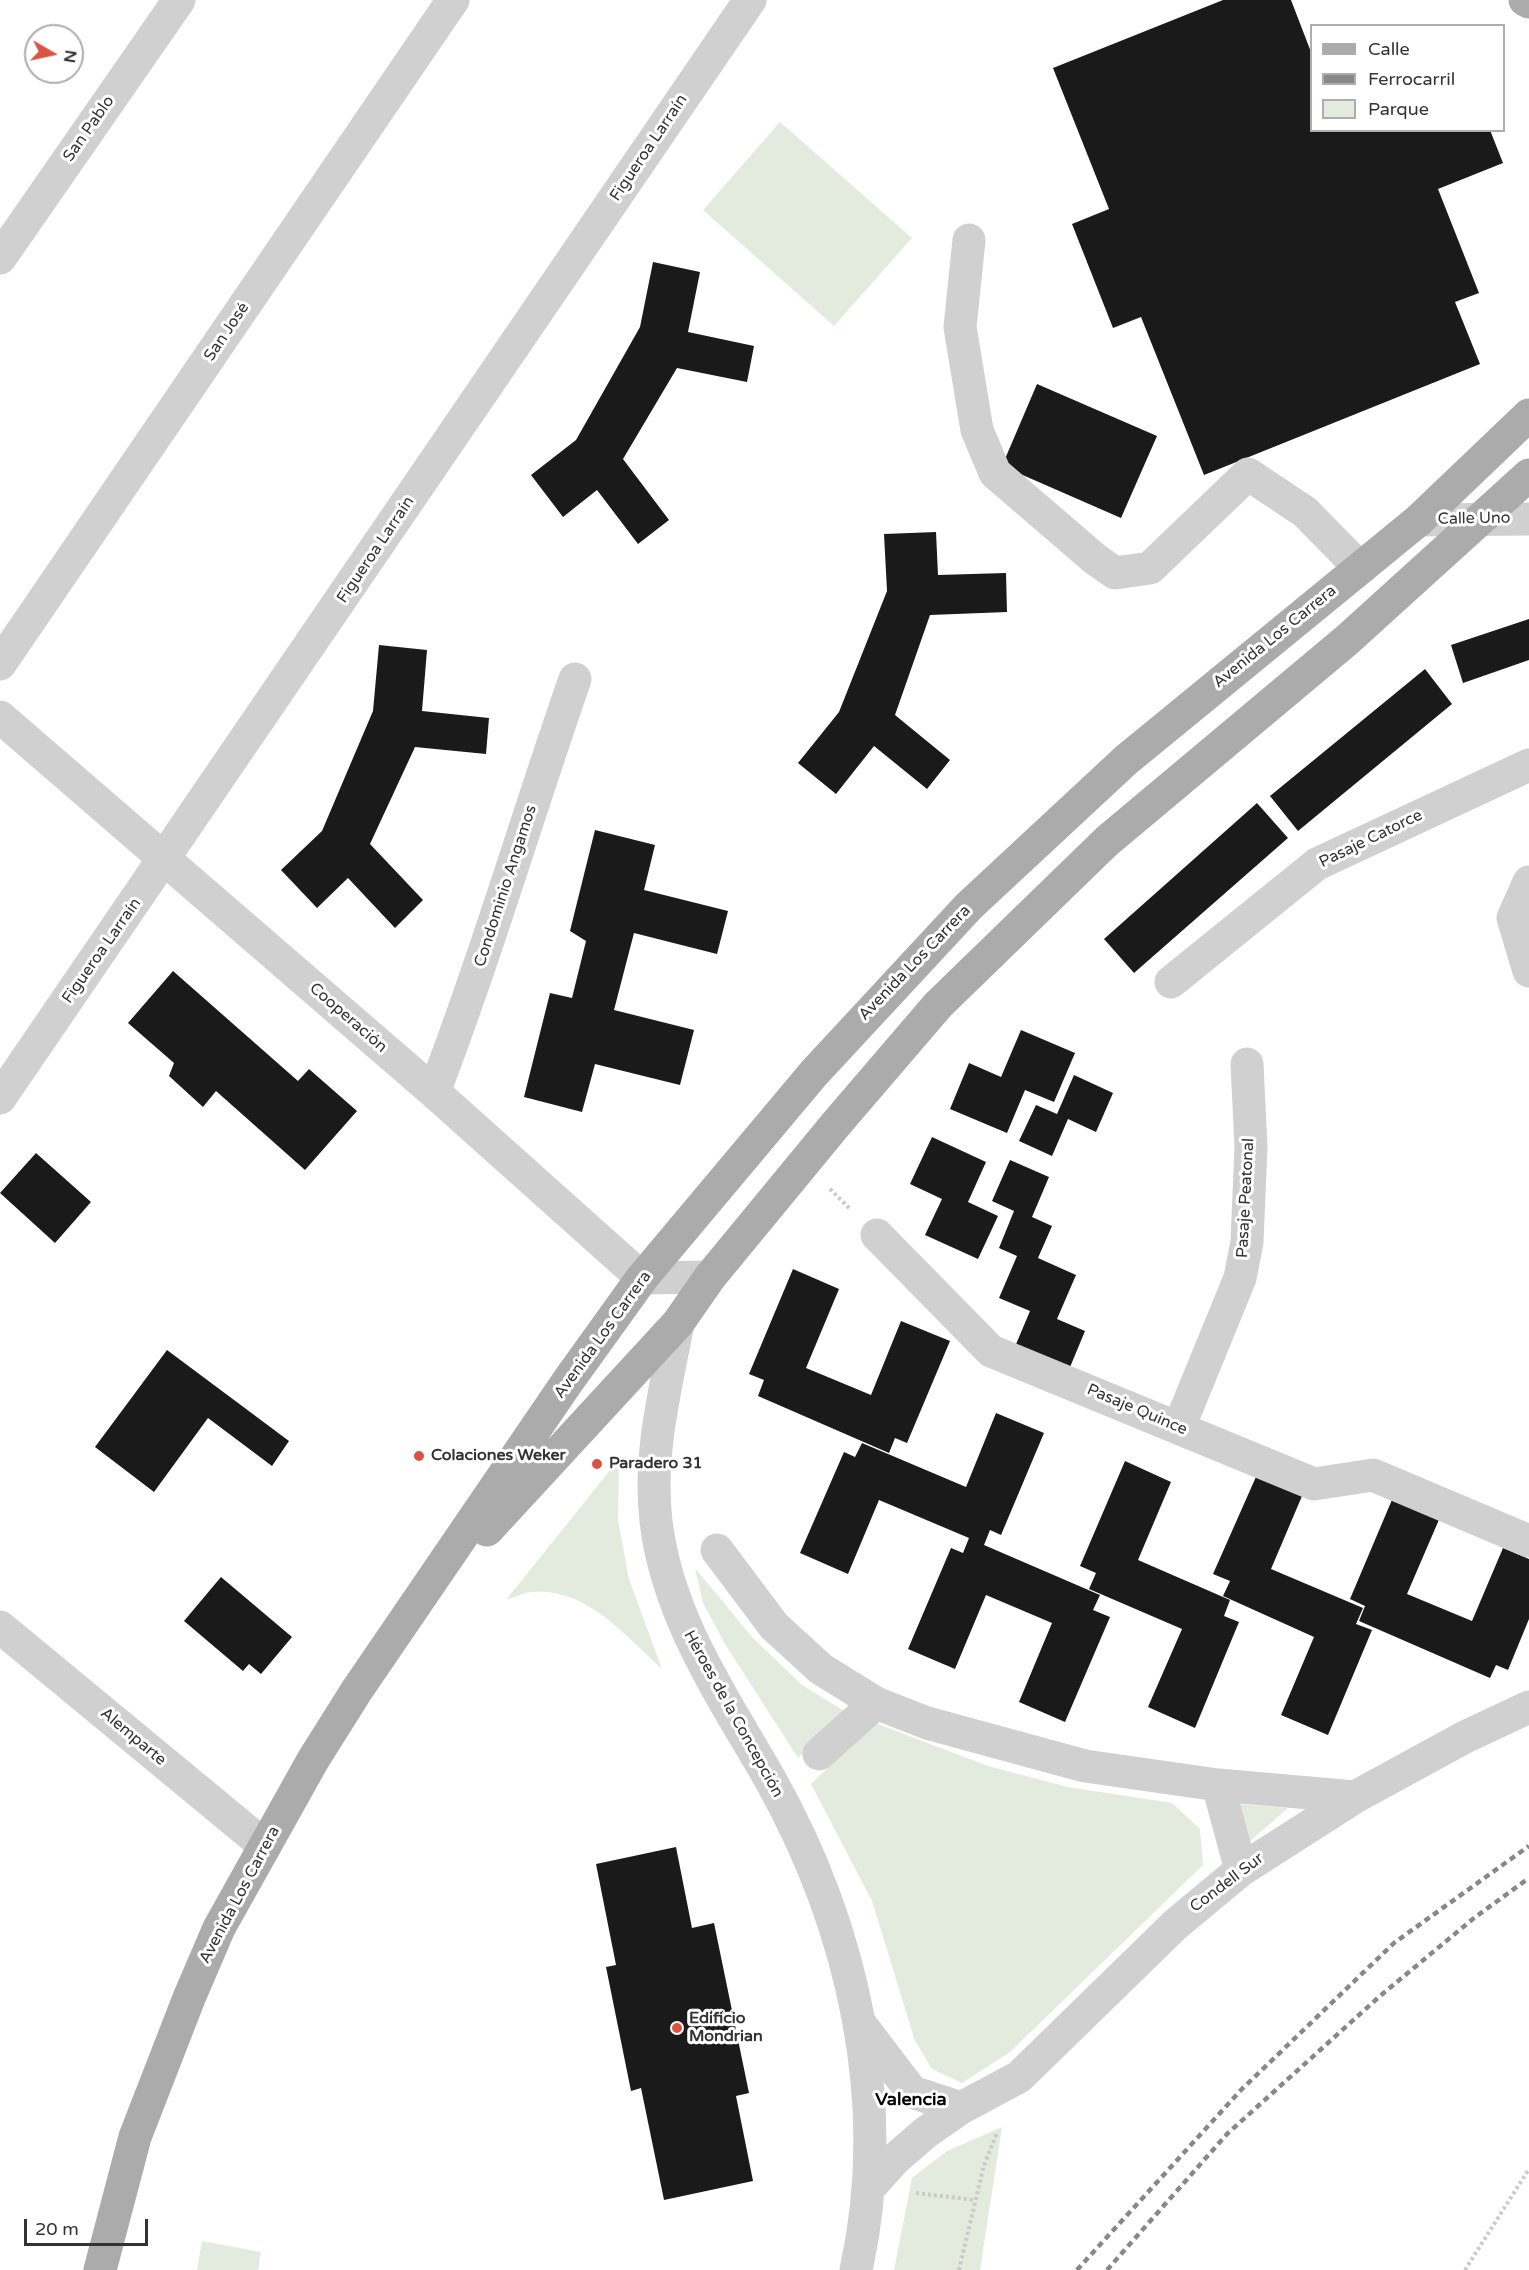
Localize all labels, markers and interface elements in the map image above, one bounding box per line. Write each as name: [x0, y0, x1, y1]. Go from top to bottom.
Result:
north arrow: [24, 24, 84, 84]
legend: [1310, 24, 1505, 132]
text: Calle: [1368, 38, 1410, 60]
text: N: [59, 49, 81, 64]
text: Ferrocarril: [1368, 68, 1455, 90]
street label: Figueroa Larraín: [606, 91, 692, 205]
street label: San Pablo: [59, 92, 119, 166]
text: Parque: [1368, 98, 1429, 120]
street label: San José: [200, 299, 254, 365]
street label: Figueroa Larraín: [333, 493, 419, 607]
street label: Calle Uno: [1438, 509, 1510, 529]
street label: Avenida Los Carrera: [1210, 581, 1340, 693]
street label: Condominio Angamos: [471, 803, 541, 969]
street label: Pasaje Catorce: [1316, 806, 1426, 872]
street label: Figueroa Larraín: [58, 895, 146, 1007]
street label: Avenida Los Carrera: [855, 901, 975, 1025]
street label: Cooperación: [305, 979, 391, 1057]
street label: Pasaje Peatonal: [1233, 1138, 1259, 1258]
street label: Avenida Los Carrera: [550, 1268, 656, 1402]
street label: Pasaje Quince: [1084, 1380, 1190, 1440]
place label: Colaciones Weker: [431, 1446, 566, 1466]
marker: Colaciones Weker: [412, 1449, 426, 1463]
place label: Paradero 31: [609, 1454, 702, 1474]
marker: Paradero 31: [590, 1457, 604, 1471]
street label: Héroes de la Concepción: [679, 1627, 787, 1801]
street label: Alemparte: [96, 1704, 170, 1770]
street label: Avenida Los Carrera: [196, 1823, 284, 1967]
street label: Condell Sur: [1186, 1849, 1268, 1917]
place label: Edificio Mondrian: [689, 2009, 763, 2047]
marker: Edificio Mondrian: [670, 2021, 684, 2035]
district label: Valencia: [875, 2089, 947, 2111]
scale bar: [27, 2207, 152, 2245]
text: 20 m: [35, 2218, 79, 2240]

